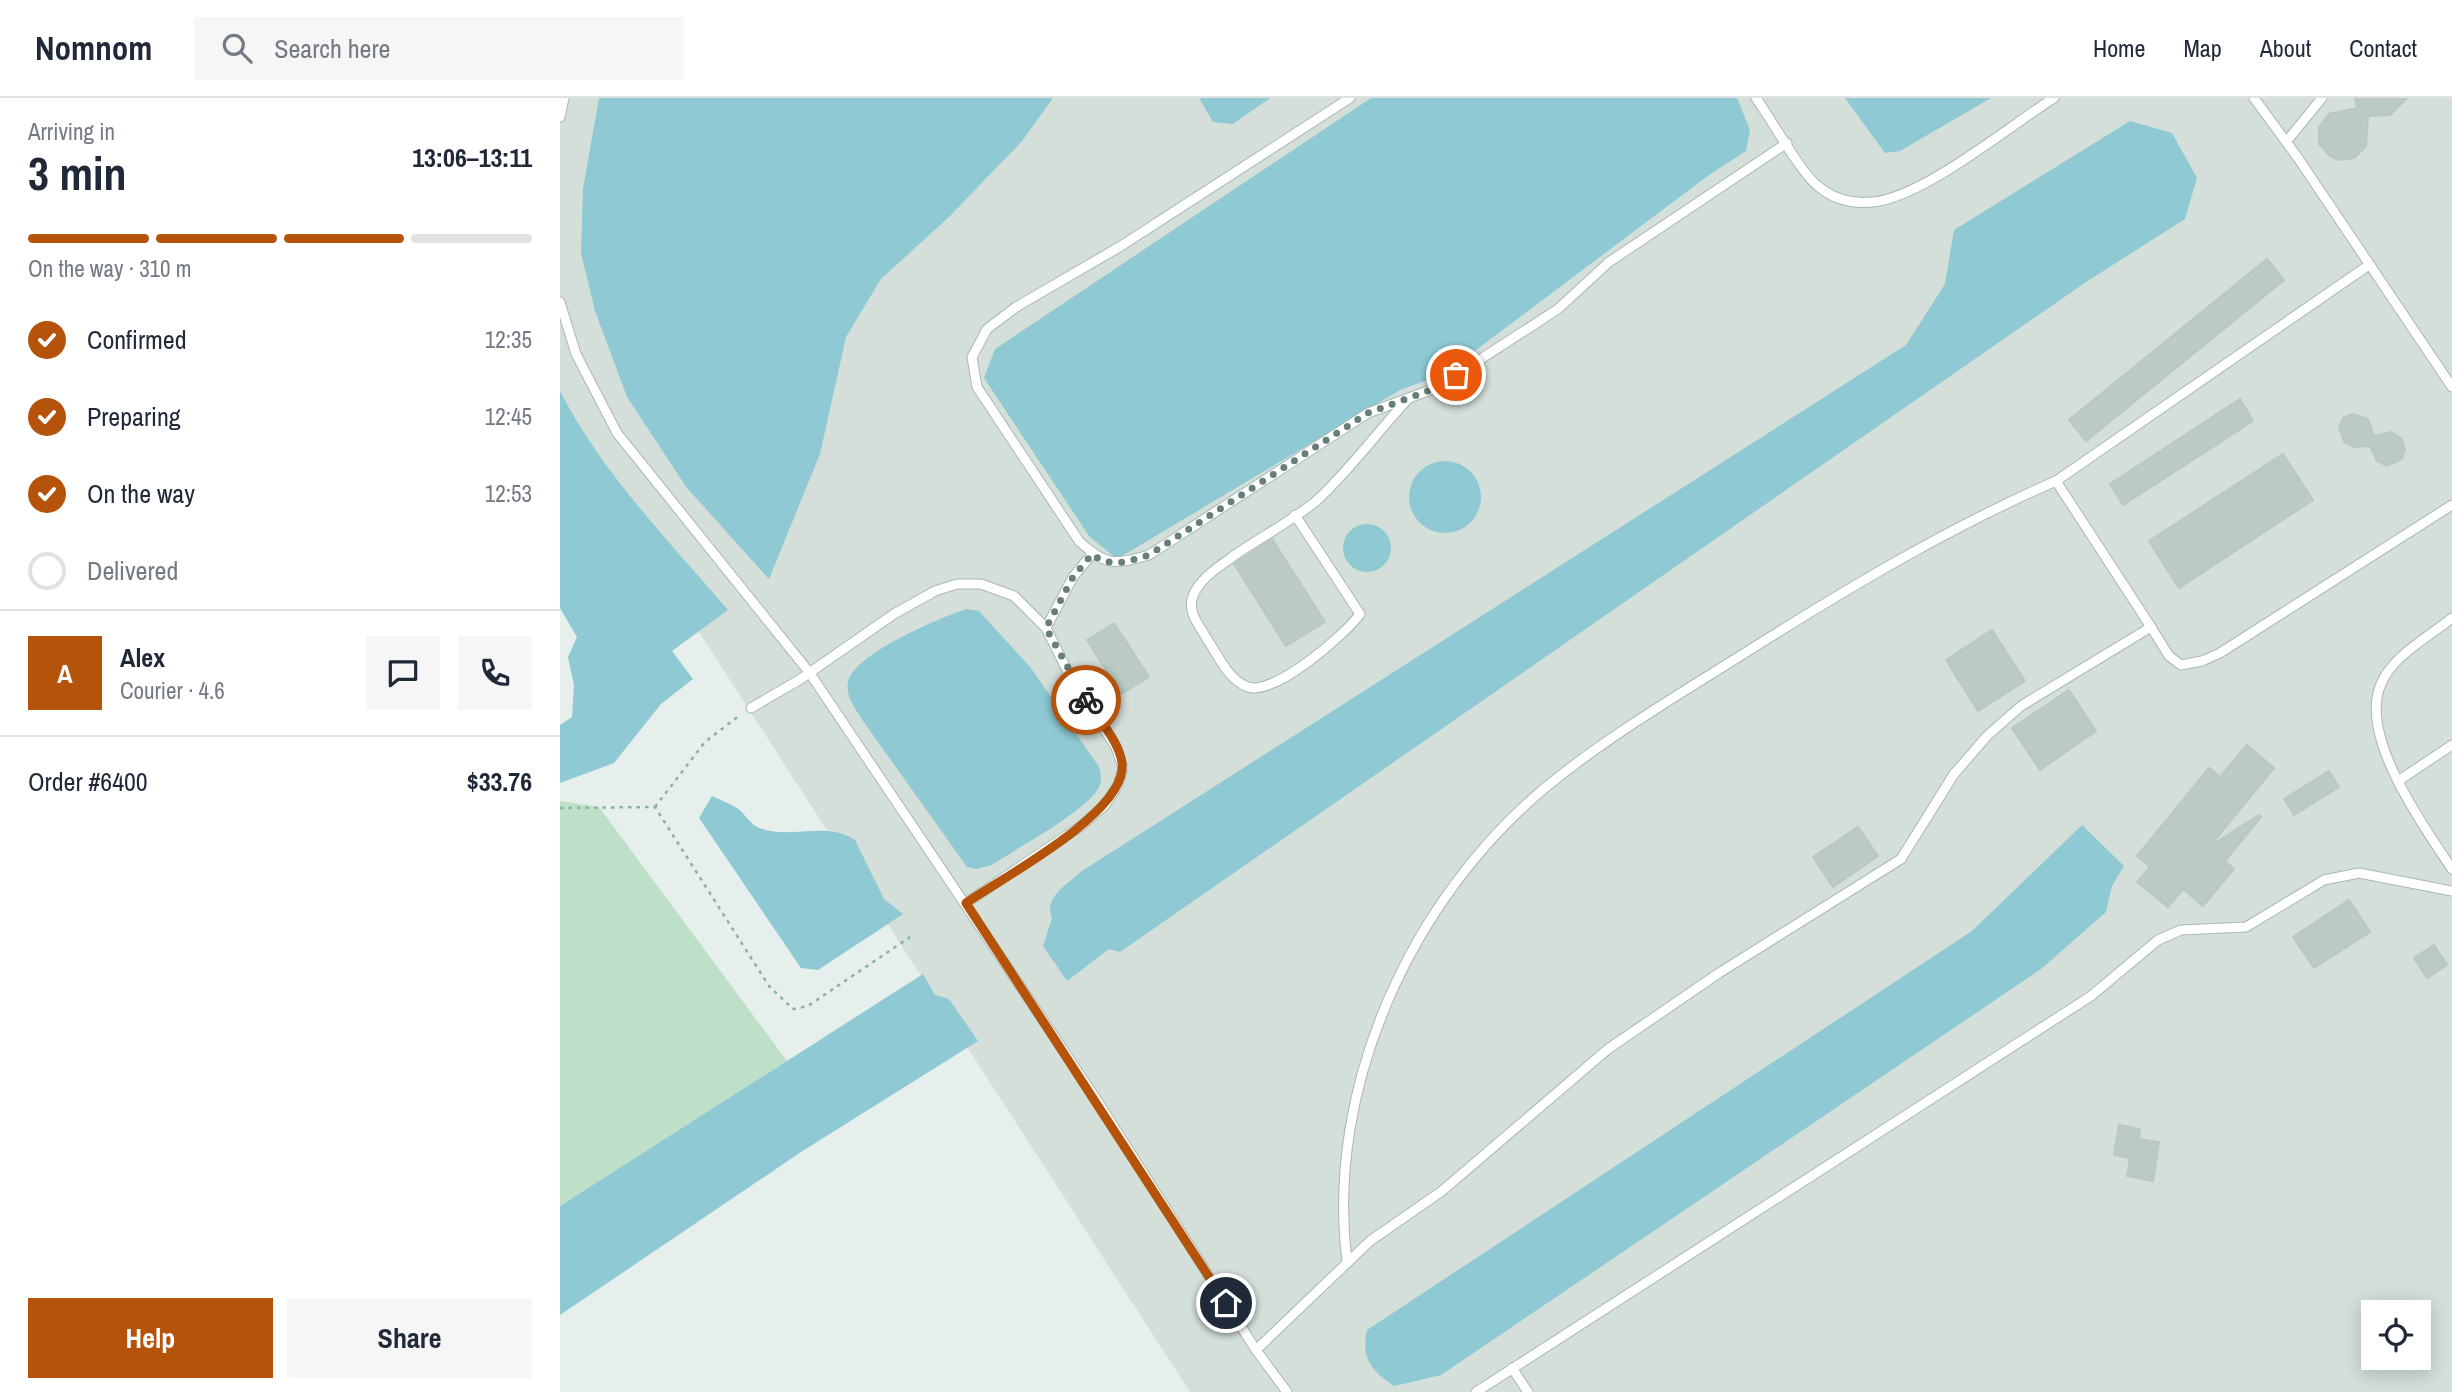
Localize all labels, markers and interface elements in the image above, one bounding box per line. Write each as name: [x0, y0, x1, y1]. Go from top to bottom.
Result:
search box: [194, 17, 684, 80]
text: Nomnom: [35, 26, 152, 70]
icon: search: [218, 29, 256, 67]
text: Search here: [274, 31, 390, 66]
text: Home: [2093, 32, 2145, 64]
text: Map: [2183, 32, 2222, 64]
text: About: [2260, 32, 2311, 64]
text: Contact: [2349, 32, 2417, 64]
text: Arriving in: [28, 116, 115, 147]
text: 13:06–13:11: [412, 140, 532, 175]
text: 3 min: [28, 142, 127, 204]
text: On the way · 310 m: [28, 253, 192, 284]
icon: check: [28, 321, 66, 359]
text: Confirmed: [87, 322, 187, 357]
text: 12:35: [485, 324, 532, 355]
pin: [1426, 345, 1486, 405]
icon: bag: [1437, 356, 1475, 394]
icon: check: [28, 398, 66, 436]
text: Preparing: [87, 399, 181, 434]
text: 12:45: [485, 401, 532, 432]
icon: check: [28, 475, 66, 513]
text: On the way: [87, 476, 195, 511]
text: 12:53: [485, 478, 532, 509]
text: Delivered: [87, 553, 178, 588]
button: chat: [366, 636, 440, 710]
button: phone: [458, 636, 532, 710]
text: Alex: [120, 640, 165, 675]
text: A: [57, 656, 73, 691]
courier: [1051, 665, 1121, 735]
text: Courier · 4.6: [120, 675, 225, 706]
icon: bike: [1067, 681, 1105, 719]
text: Order #6400: [28, 764, 148, 799]
text: $33.76: [467, 764, 532, 799]
pin: [1196, 1273, 1256, 1333]
icon: home: [1207, 1284, 1245, 1322]
button: Help: [28, 1298, 273, 1378]
button: Share: [287, 1298, 532, 1378]
map controls: [2361, 1300, 2431, 1370]
button: locate: [2361, 1300, 2431, 1370]

